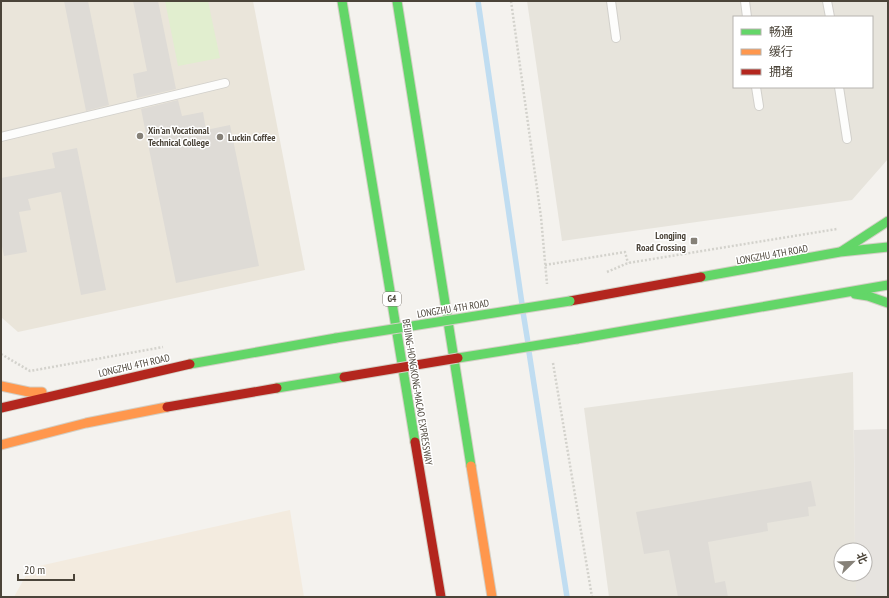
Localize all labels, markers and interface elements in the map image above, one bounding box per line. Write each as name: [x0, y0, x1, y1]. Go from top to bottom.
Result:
legend: [733, 16, 873, 88]
text: 畅通: [769, 24, 793, 39]
text: 缓行: [769, 44, 793, 59]
text: 拥堵: [769, 64, 793, 79]
place label: Xin'an Vocational Technical College: [148, 124, 210, 149]
marker: Xin'an Vocational Technical College: [135, 131, 145, 141]
place label: Luckin Coffee: [228, 131, 276, 144]
marker: Luckin Coffee: [215, 132, 225, 142]
place label: Longjing Road Crossing: [636, 229, 687, 254]
marker: Longjing Road Crossing: [689, 236, 699, 246]
street label: LONGZHU 4TH ROAD: [735, 242, 809, 267]
road number: G4: [383, 292, 401, 306]
street label: LONGZHU 4TH ROAD: [416, 296, 490, 321]
street label: BEIJING-HONGKONG-MACAO EXPRESSWAY: [400, 318, 436, 467]
street label: LONGZHU 4TH ROAD: [97, 351, 171, 380]
north arrow: [833, 542, 873, 582]
text: 北: [854, 550, 871, 566]
scale bar: [18, 556, 74, 582]
text: 20 m: [24, 562, 45, 577]

